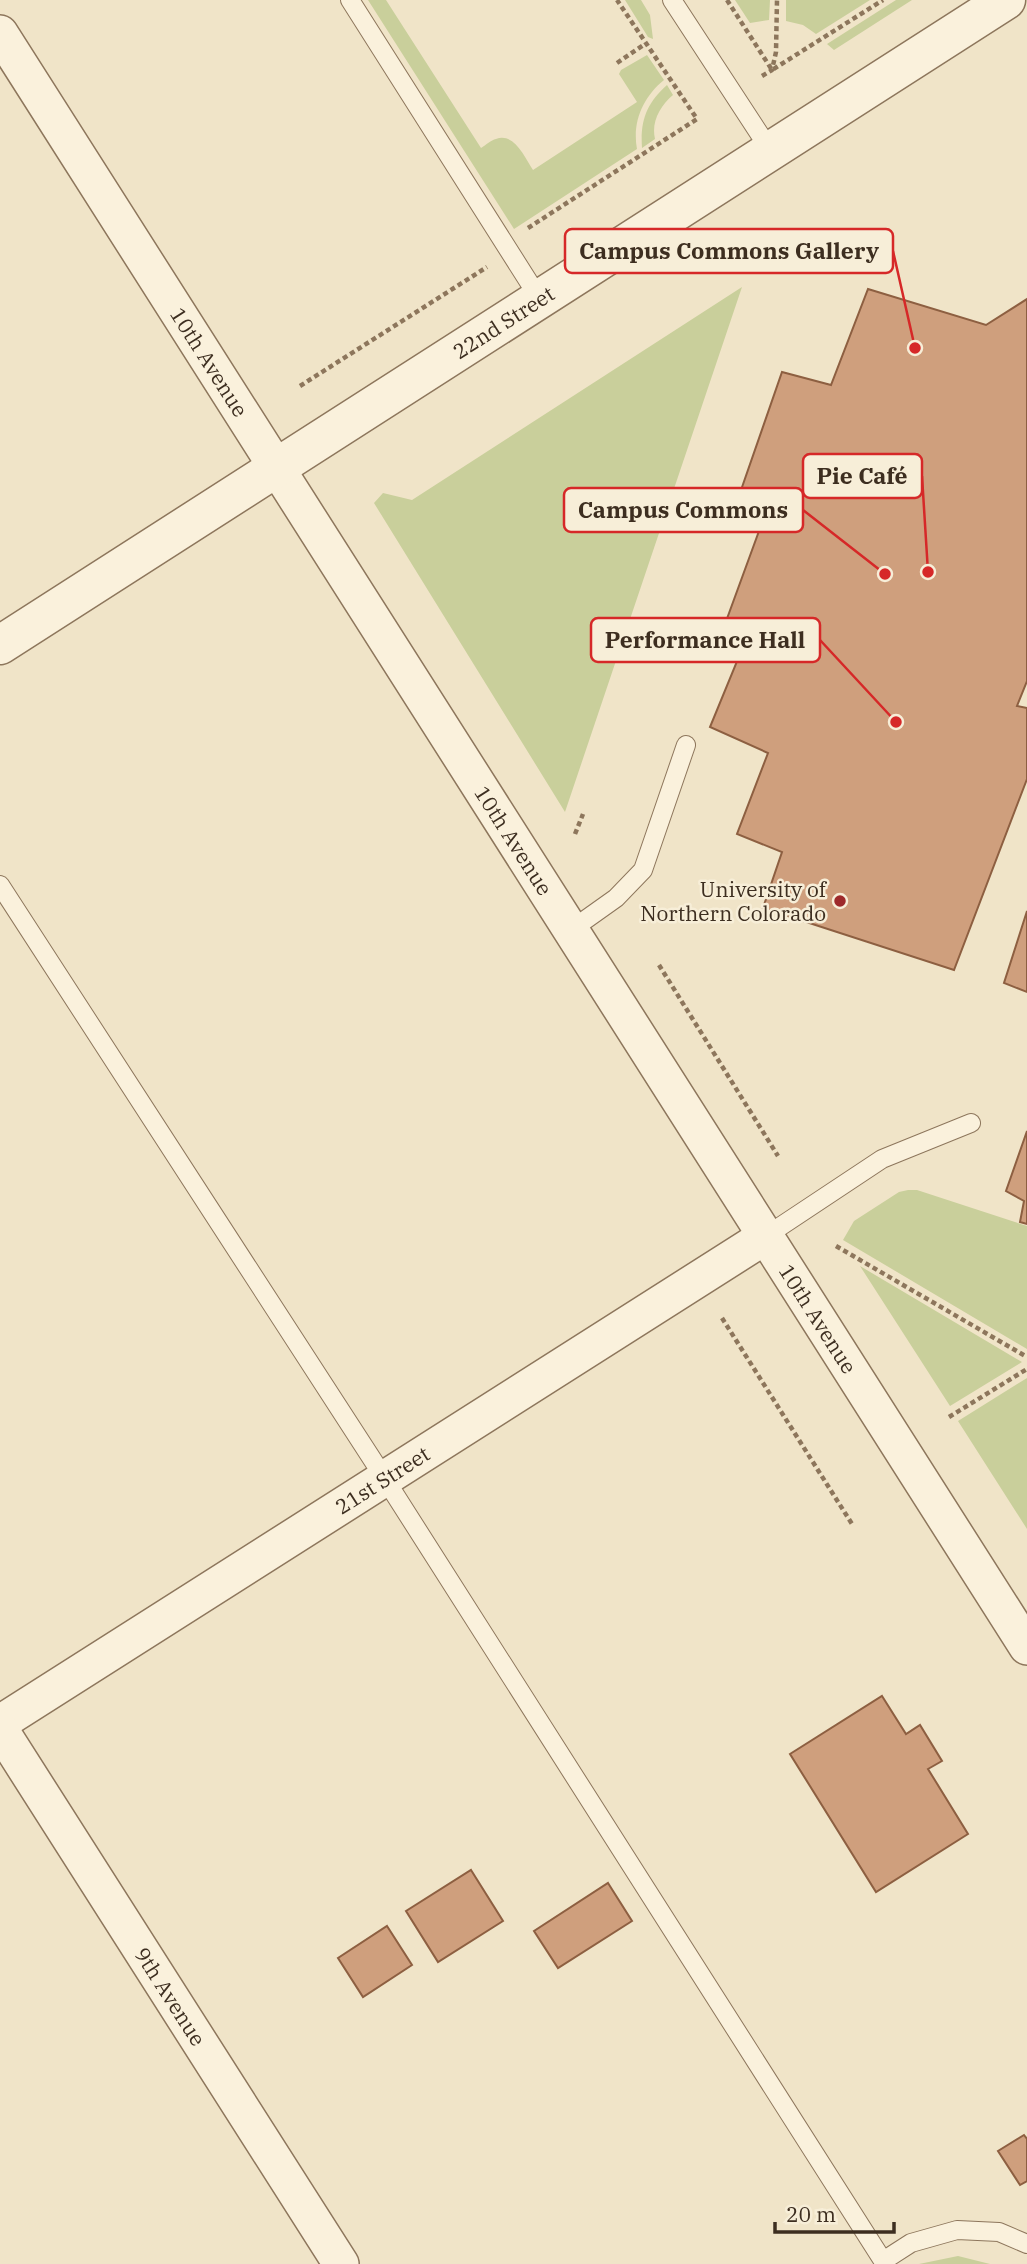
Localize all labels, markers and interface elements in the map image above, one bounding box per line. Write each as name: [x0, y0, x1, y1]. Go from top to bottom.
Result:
callout: Campus Commons Gallery: [565, 229, 893, 273]
text: Campus Commons Gallery: [579, 235, 879, 265]
street label: 22nd Street: [447, 279, 560, 365]
street label: 10th Avenue: [164, 302, 255, 422]
callout: Pie Café: [803, 454, 922, 498]
text: Pie Café: [816, 460, 908, 490]
callout: Campus Commons: [564, 488, 803, 532]
text: Campus Commons: [578, 494, 788, 524]
callout: Performance Hall: [591, 618, 820, 662]
text: Performance Hall: [605, 624, 805, 654]
street label: 10th Avenue: [469, 780, 559, 900]
place label: University of Northern Colorado: [640, 875, 828, 927]
marker: University of Northern Colorado: [832, 893, 848, 909]
street label: 10th Avenue: [773, 1259, 863, 1379]
street label: 21st Street: [330, 1440, 435, 1520]
street label: 9th Avenue: [129, 1942, 212, 2051]
scale bar: [775, 2190, 894, 2234]
text: 20 m: [786, 2200, 836, 2228]

